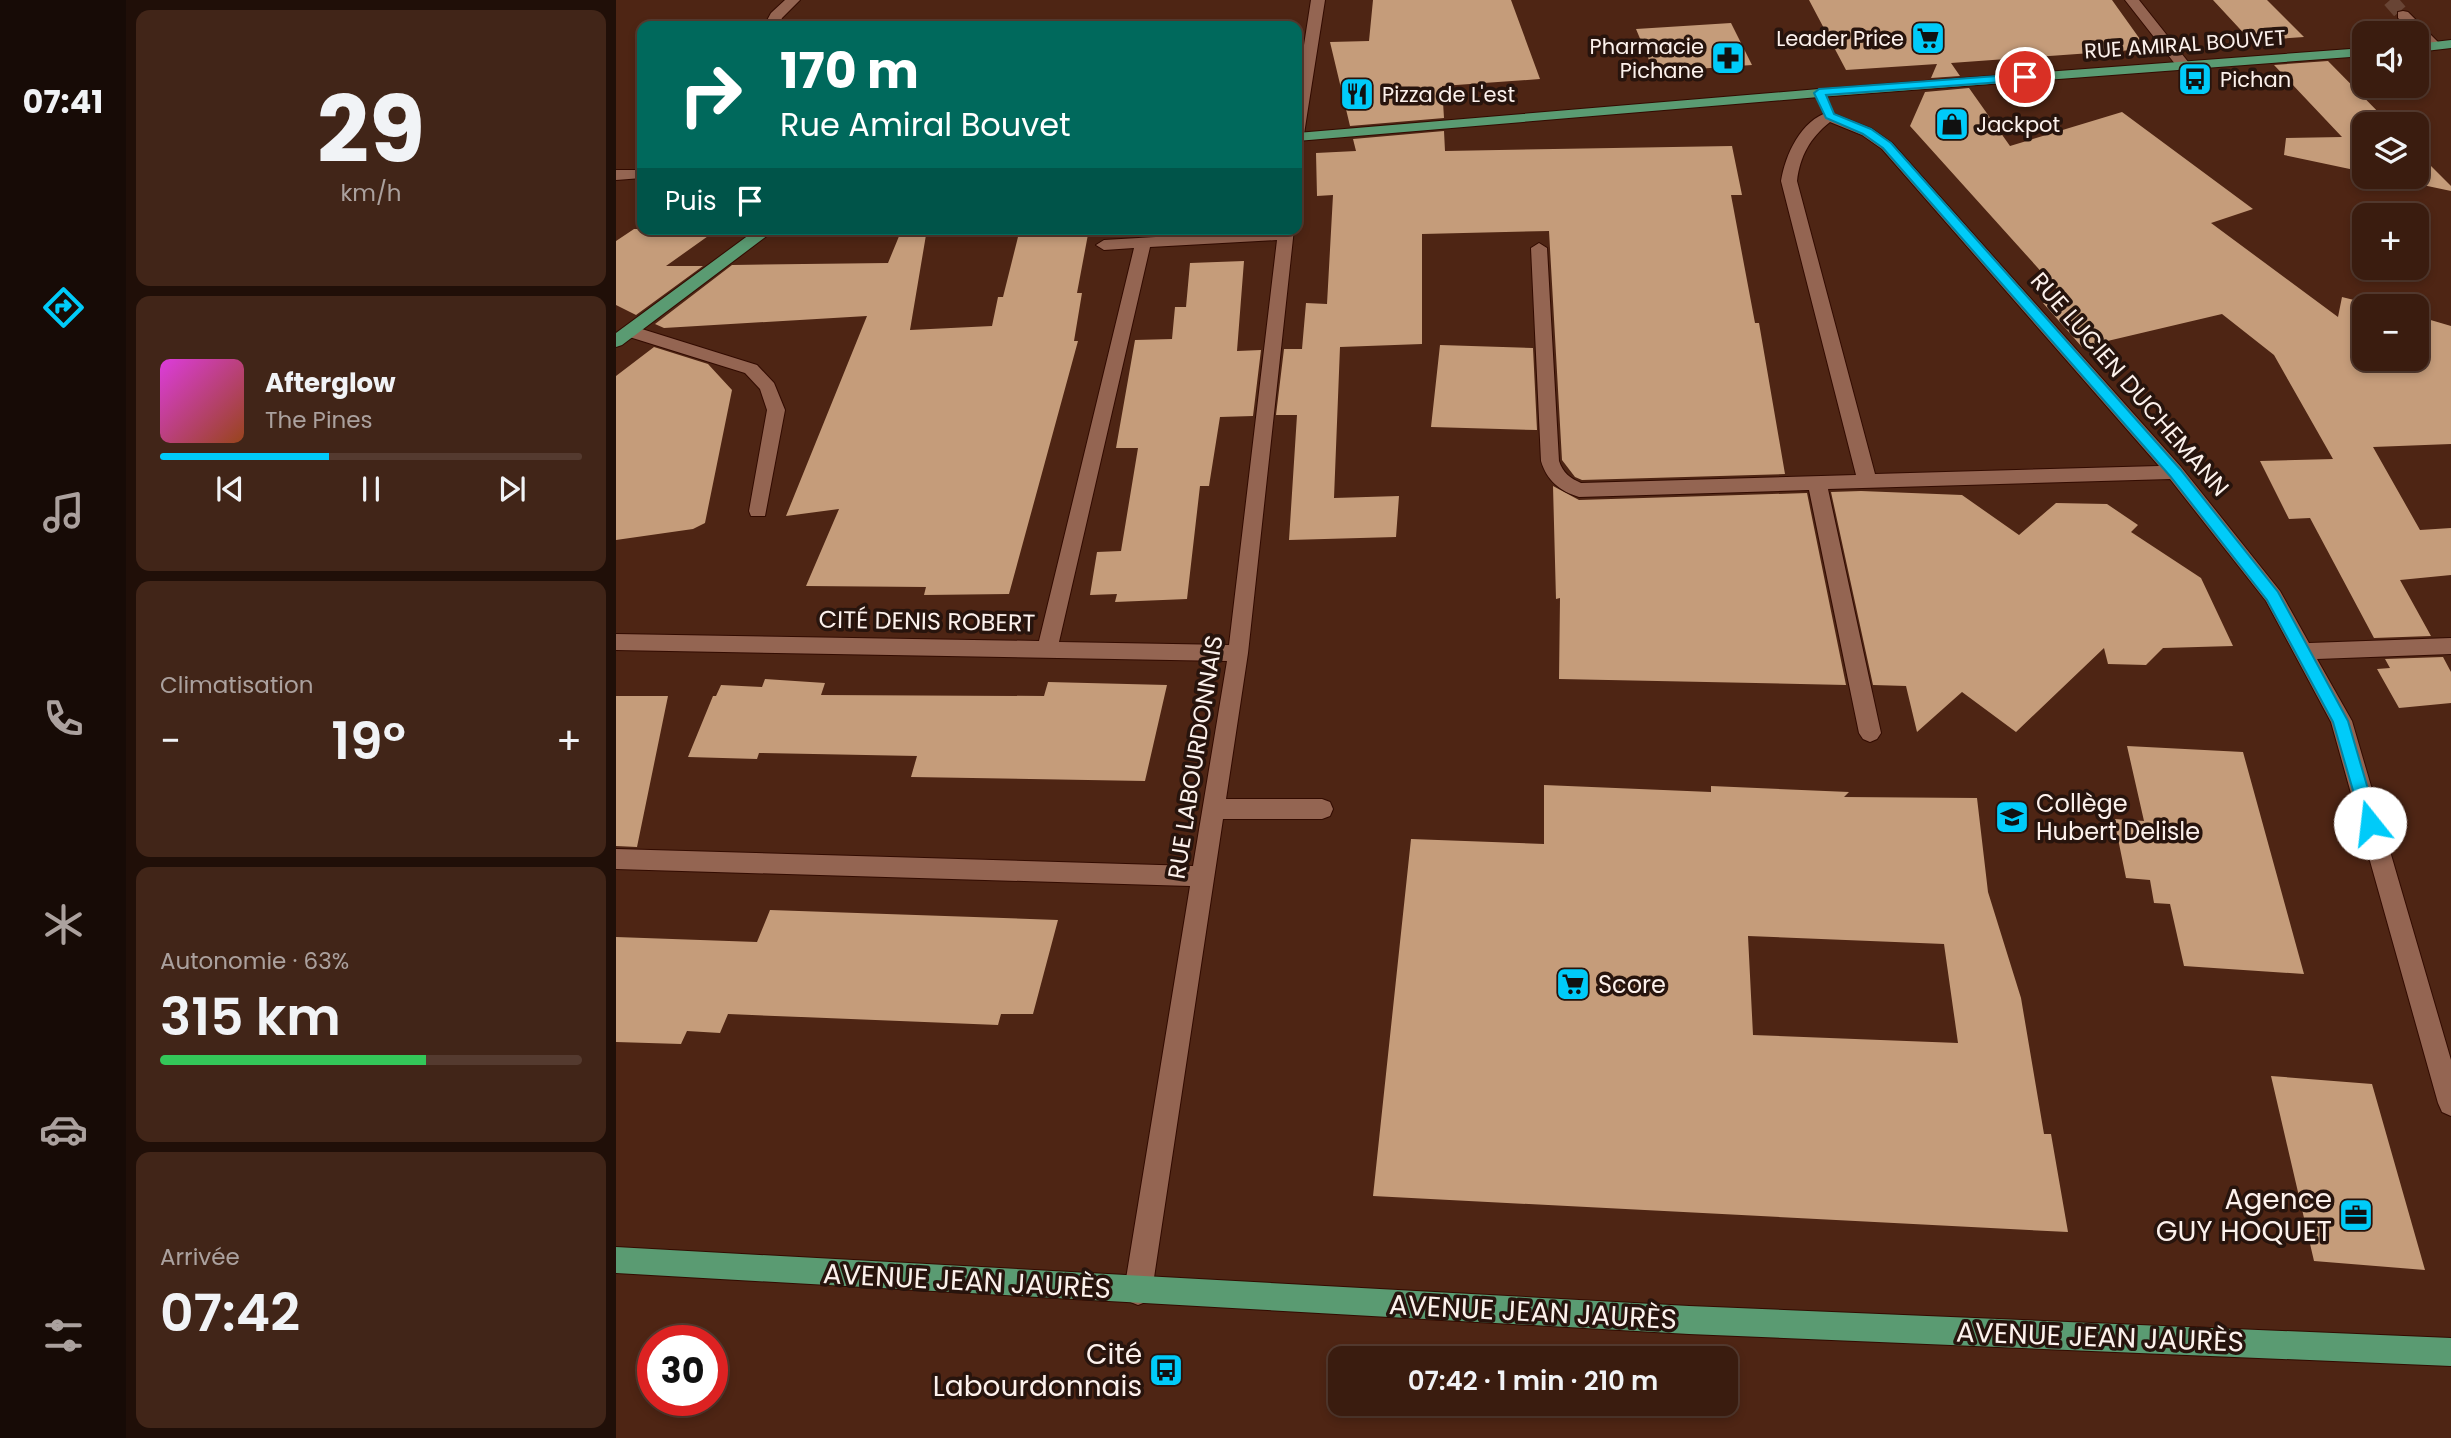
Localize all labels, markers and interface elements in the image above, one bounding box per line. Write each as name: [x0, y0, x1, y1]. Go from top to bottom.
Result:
supermarket icon: Leader Price: [1909, 19, 1947, 57]
map controls: [2352, 21, 2429, 371]
button: sound: [2352, 21, 2429, 98]
street label: RUE AMIRAL BOUVET: [2083, 22, 2287, 66]
place label: Leader Price: [1776, 24, 1904, 53]
place label: Pharmacie Pichane: [1590, 32, 1704, 85]
text: 170 m: [780, 37, 919, 105]
pharmacy icon: Pharmacie Pichane: [1709, 39, 1747, 77]
pin: [1995, 47, 2055, 107]
icon: right: [665, 49, 756, 140]
icon: arrive: [2006, 58, 2044, 96]
bus stop icon: Pichan: [2176, 60, 2214, 98]
place label: Pichan: [2220, 65, 2291, 94]
text: 29: [317, 66, 425, 194]
restaurant icon: Pizza de L'est: [1338, 75, 1376, 113]
text: 07:41: [23, 79, 103, 124]
place label: Pizza de L'est: [1382, 80, 1515, 109]
text: Rue Amiral Bouvet: [780, 102, 1071, 147]
shop icon: Jackpot: [1933, 105, 1971, 143]
place label: Jackpot: [1976, 110, 2060, 139]
button: layers: [2352, 112, 2429, 189]
text: km/h: [340, 177, 402, 209]
icon: arrive: [731, 182, 769, 220]
text: Puis: [665, 183, 717, 219]
button: +: [2352, 203, 2429, 280]
street label: RUE LUCIEN DUCHEMANN: [2023, 265, 2237, 503]
icon: directions: [39, 283, 88, 332]
button: −: [2352, 294, 2429, 371]
text: Afterglow: [265, 365, 396, 401]
text: The Pines: [265, 404, 373, 436]
icon: previous: [211, 470, 249, 508]
icon: pause: [352, 470, 390, 508]
icon: next: [493, 470, 531, 508]
icon: music: [39, 488, 88, 537]
street label: CITÉ DENIS ROBERT: [818, 603, 1036, 639]
street label: RUE LABOURDONNAIS: [1159, 633, 1231, 881]
text: Climatisation: [160, 669, 313, 701]
icon: phone: [39, 694, 88, 743]
text: 19°: [331, 704, 406, 777]
text: −: [160, 714, 181, 767]
text: +: [556, 714, 582, 767]
position arrow: [2333, 786, 2407, 860]
place label: Collège Hubert Delisle: [2036, 787, 2200, 848]
school or university icon: Collège Hubert Delisle: [1993, 798, 2031, 836]
icon: climate: [39, 900, 88, 949]
text: Autonomie · 63%: [160, 945, 349, 977]
supermarket icon: Score: [1554, 965, 1592, 1003]
place label: Score: [1598, 968, 1666, 1001]
text: 315 km: [160, 980, 341, 1053]
icon: car: [39, 1105, 88, 1154]
place label: Agence GUY HOQUET: [2156, 1180, 2332, 1251]
office icon: Agence GUY HOQUET: [2337, 1196, 2375, 1234]
text: Arrivée: [160, 1241, 240, 1273]
street label: AVENUE JEAN JAURÈS: [822, 1254, 1112, 1308]
text: 07:42: [160, 1276, 300, 1349]
street label: AVENUE JEAN JAURÈS: [1388, 1285, 1678, 1339]
icon: filters: [39, 1311, 88, 1360]
street label: AVENUE JEAN JAURÈS: [1955, 1312, 2245, 1362]
speed limit sign: 30: [637, 1325, 728, 1416]
place label: Cité Labourdonnais: [933, 1335, 1142, 1406]
bus stop icon: Cité Labourdonnais: [1147, 1351, 1185, 1389]
text: 07:42 · 1 min · 210 m: [1408, 1363, 1658, 1399]

